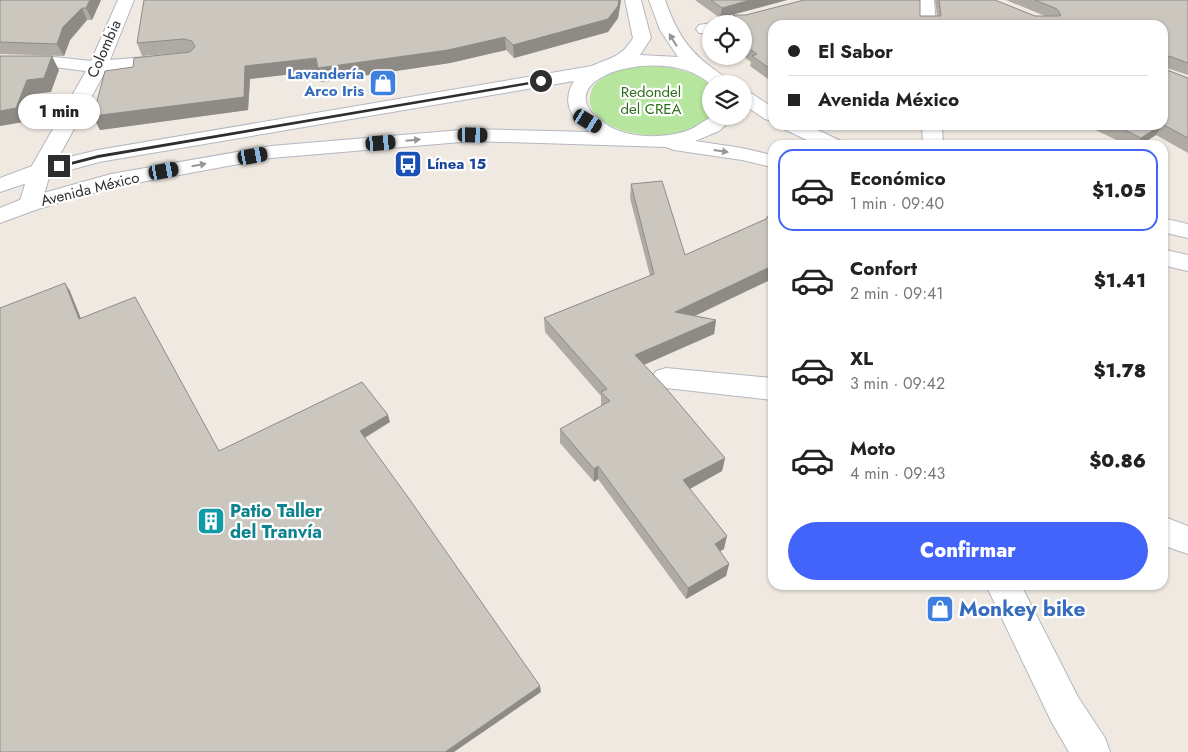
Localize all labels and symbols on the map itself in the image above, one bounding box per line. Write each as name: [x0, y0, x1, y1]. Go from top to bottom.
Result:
street label: Colombia: [81, 16, 127, 82]
one-way arrow: [669, 33, 678, 46]
place label: Lavandería Arco Iris: [287, 63, 364, 102]
shop icon: Lavandería Arco Iris: [368, 68, 398, 98]
route start: [530, 70, 552, 92]
park label: Redondel del CREA: [620, 81, 682, 120]
callout: 1 min: [18, 94, 100, 128]
car: [571, 107, 604, 135]
car: [457, 127, 488, 143]
car: [365, 134, 396, 152]
one-way arrow: [405, 136, 421, 144]
car: [236, 146, 269, 166]
one-way arrow: [713, 147, 729, 155]
bus stop icon: Línea 15: [393, 149, 423, 179]
place label: Línea 15: [427, 153, 487, 175]
route end: [48, 155, 70, 177]
car: [147, 161, 180, 181]
one-way arrow: [192, 161, 207, 169]
street label: Avenida México: [38, 166, 142, 212]
place label: Patio Taller del Tranvía: [230, 498, 323, 545]
building icon: Patio Taller del Tranvía: [196, 506, 226, 536]
shop icon: Monkey bike: [925, 594, 955, 624]
place label: Monkey bike: [959, 594, 1086, 624]

